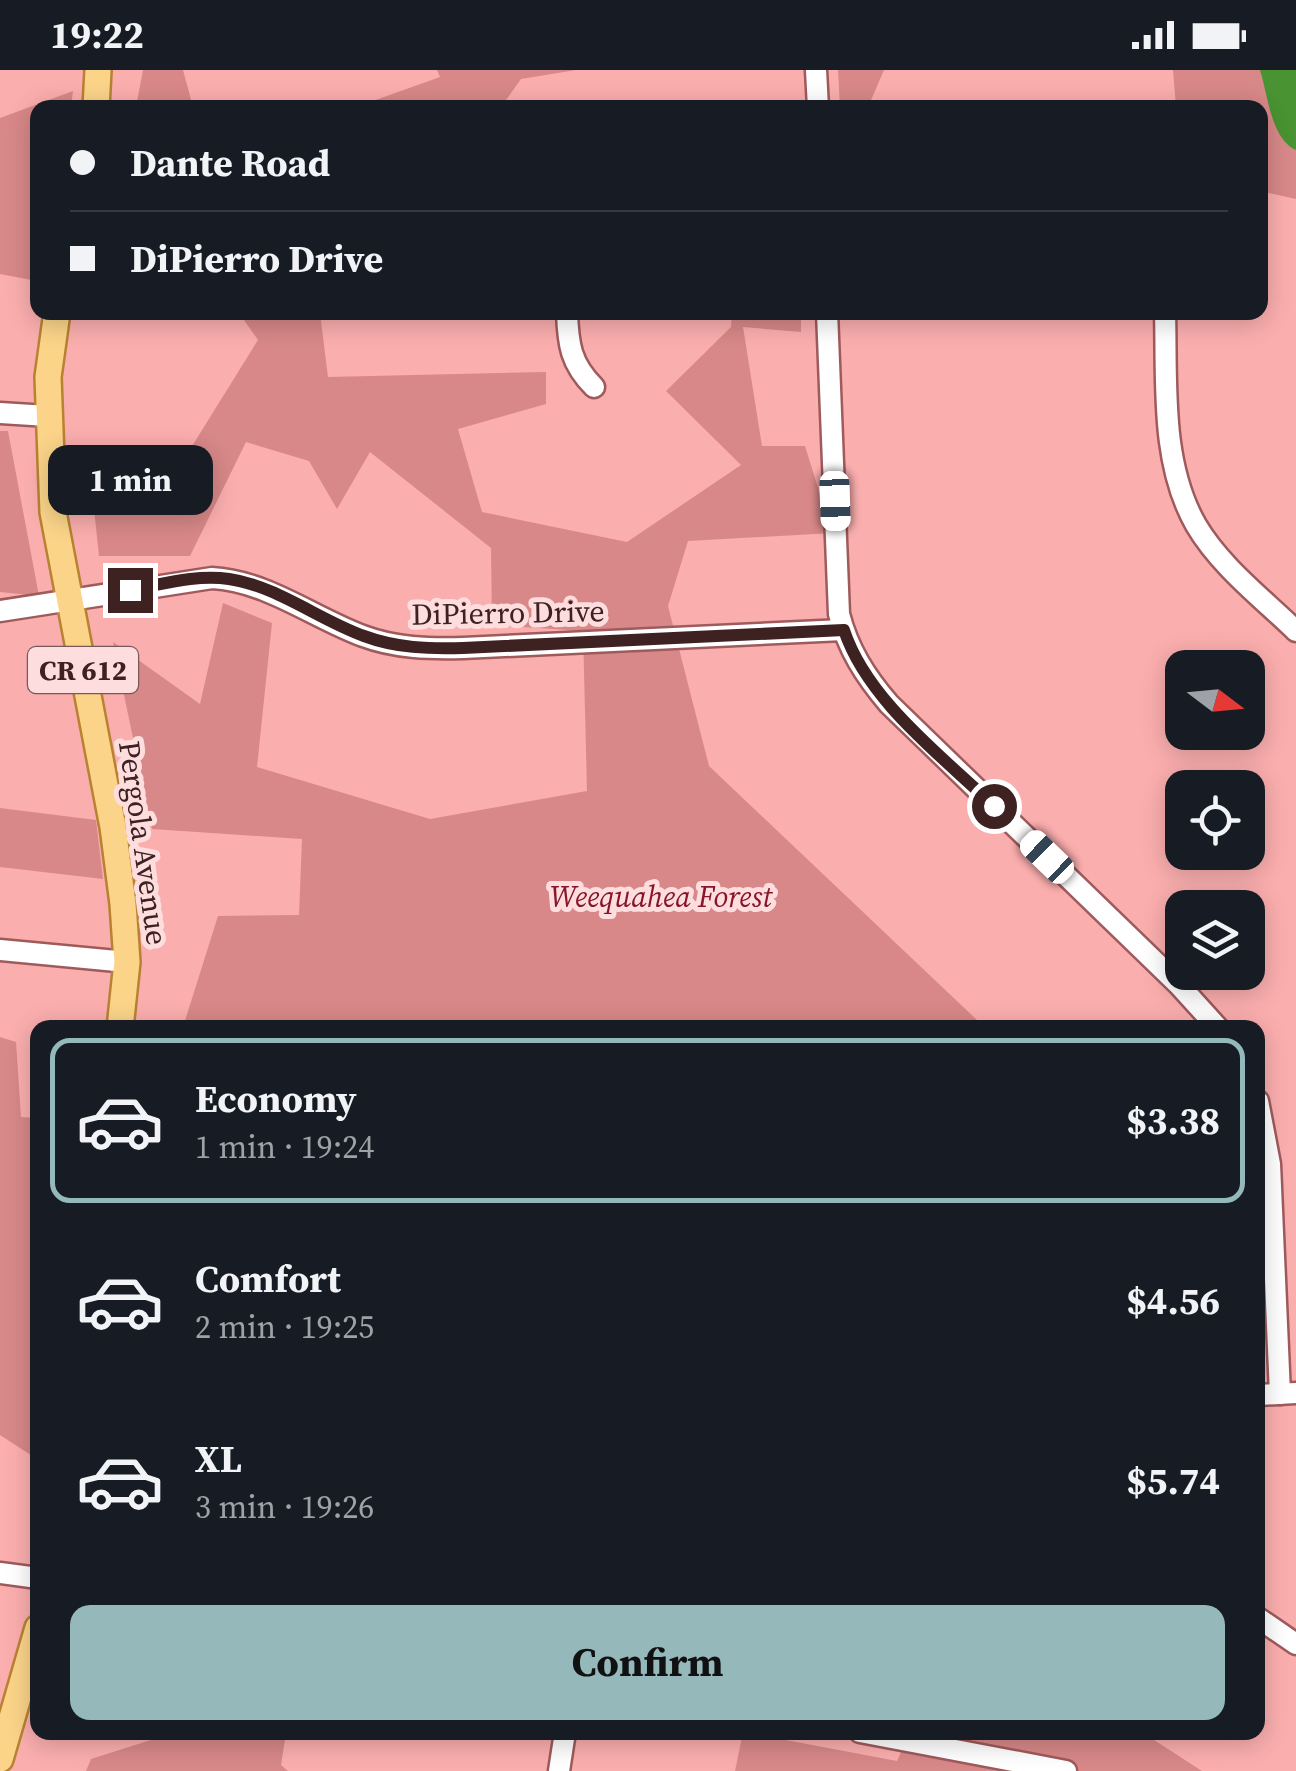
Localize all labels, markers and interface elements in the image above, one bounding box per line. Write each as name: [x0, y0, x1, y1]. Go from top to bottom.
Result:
text: 19:22: [50, 9, 144, 61]
text: Dante Road: [130, 137, 330, 189]
text: DiPierro Drive: [130, 233, 383, 285]
callout: 1 min: [48, 445, 212, 515]
text: 1 min: [89, 458, 172, 502]
car: [819, 470, 851, 532]
route end: [108, 568, 153, 613]
street label: DiPierro Drive: [411, 590, 605, 635]
road number: CR 612: [28, 647, 138, 693]
north arrow: [1165, 650, 1265, 750]
map controls: [1165, 650, 1265, 990]
street label: Pergola Avenue: [109, 738, 178, 948]
button: locate: [1165, 770, 1265, 870]
route start: [972, 784, 1017, 829]
car: [1015, 825, 1079, 889]
park label: Weequahea Forest: [550, 876, 773, 917]
button: layers: [1165, 890, 1265, 990]
text: Economy: [195, 1073, 357, 1125]
icon: car: [75, 1076, 165, 1166]
text: $3.38: [1126, 1095, 1220, 1147]
text: 1 min · 19:24: [195, 1125, 374, 1169]
text: Comfort: [195, 1253, 341, 1305]
icon: car: [75, 1256, 165, 1346]
text: $4.56: [1126, 1275, 1220, 1327]
text: 2 min · 19:25: [195, 1305, 374, 1349]
text: XL: [195, 1433, 242, 1485]
icon: car: [75, 1436, 165, 1526]
text: $5.74: [1126, 1455, 1220, 1507]
text: 3 min · 19:26: [195, 1485, 374, 1529]
button: Confirm: [70, 1605, 1225, 1720]

